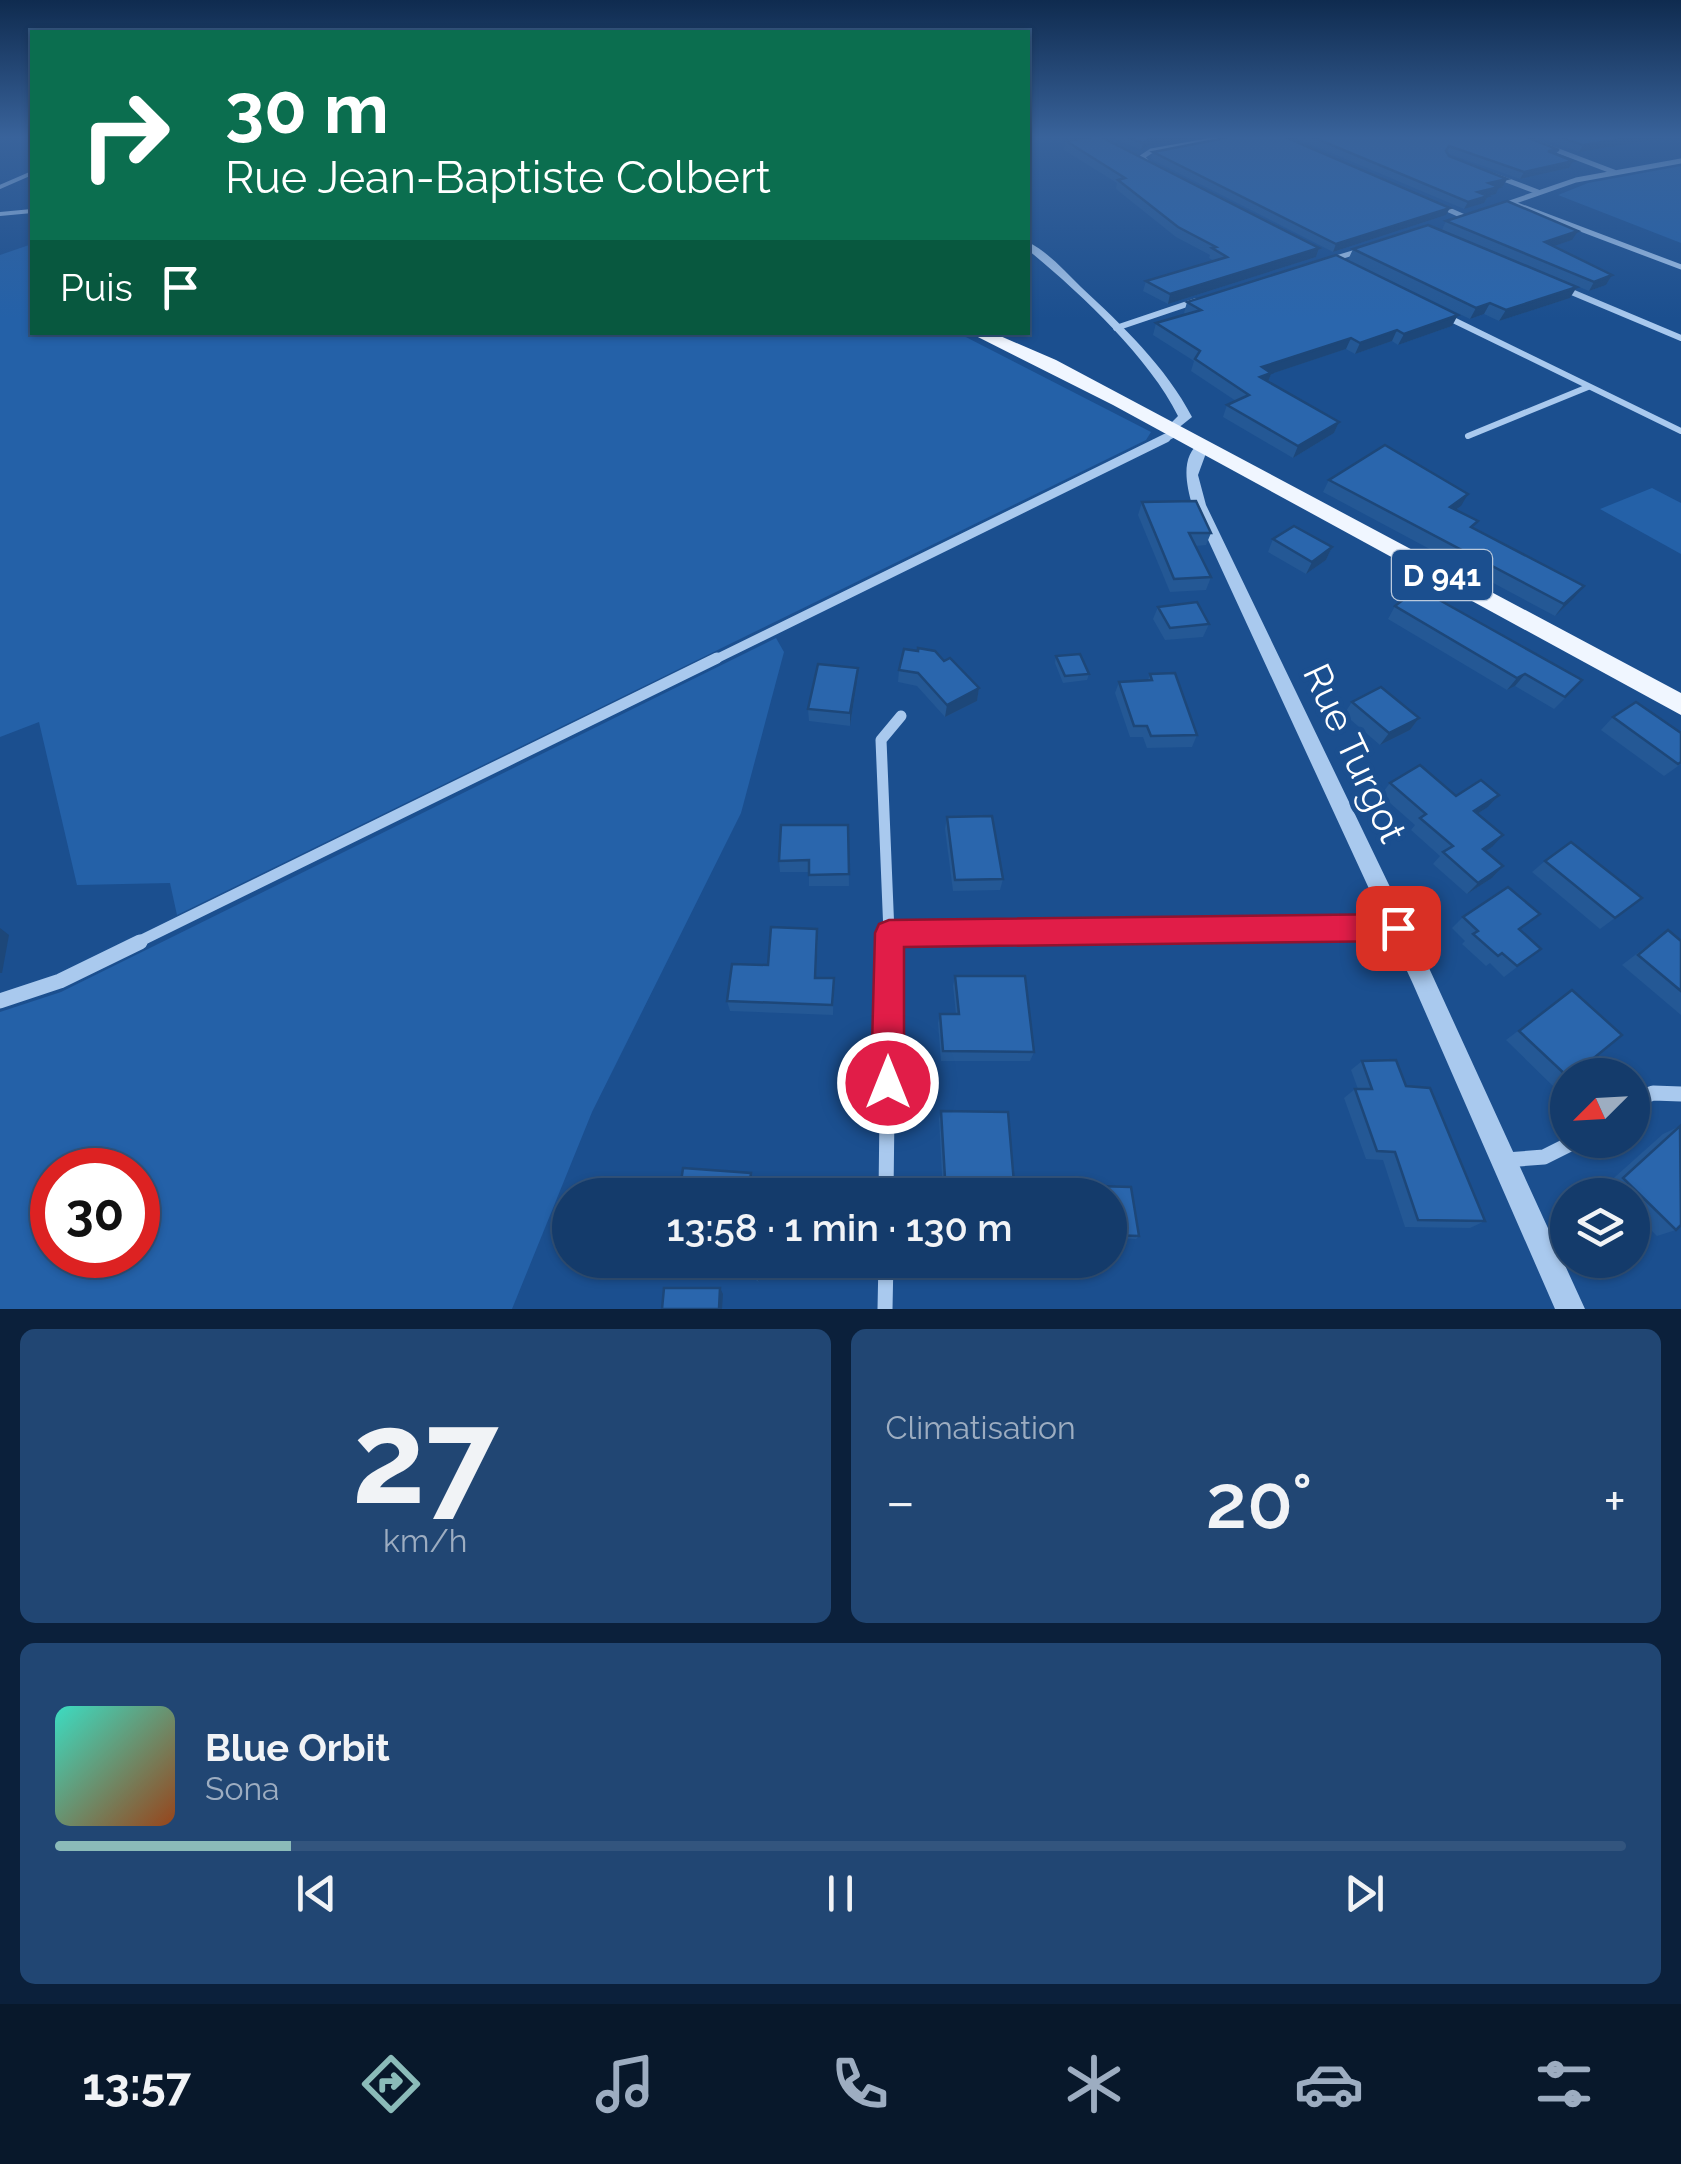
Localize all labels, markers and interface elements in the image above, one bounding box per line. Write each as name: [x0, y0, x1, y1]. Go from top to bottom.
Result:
text: 30 m: [225, 67, 389, 149]
icon: right: [60, 70, 190, 200]
text: Rue Jean-Baptiste Colbert: [225, 151, 771, 204]
icon: arrive: [153, 260, 208, 315]
text: Puis: [60, 265, 133, 310]
road number: D 941: [1392, 550, 1492, 600]
street label: Rue Turgot: [1294, 657, 1416, 850]
pin: [1356, 886, 1441, 971]
icon: arrive: [1371, 901, 1426, 956]
position arrow: [836, 1031, 940, 1135]
north arrow: [1550, 1058, 1650, 1158]
map controls: [1550, 1058, 1650, 1278]
speed limit sign: 30: [30, 1148, 160, 1278]
button: layers: [1550, 1178, 1650, 1278]
text: 13:58 · 1 min · 130 m: [667, 1205, 1012, 1250]
text: 27: [352, 1381, 498, 1533]
text: Climatisation: [886, 1409, 1076, 1446]
text: 20°: [1206, 1457, 1313, 1546]
text: −: [886, 1469, 915, 1534]
text: +: [1603, 1469, 1626, 1534]
text: km/h: [383, 1522, 467, 1559]
text: Blue Orbit: [205, 1725, 390, 1770]
text: Sona: [205, 1770, 280, 1807]
icon: previous: [289, 1866, 344, 1921]
icon: pause: [813, 1866, 868, 1921]
icon: next: [1337, 1866, 1392, 1921]
icon: directions: [356, 2049, 426, 2119]
icon: music: [590, 2049, 660, 2119]
icon: phone: [825, 2049, 895, 2119]
icon: climate: [1059, 2049, 1129, 2119]
icon: car: [1294, 2049, 1364, 2119]
icon: filters: [1529, 2049, 1599, 2119]
text: 13:57: [82, 2058, 191, 2111]

